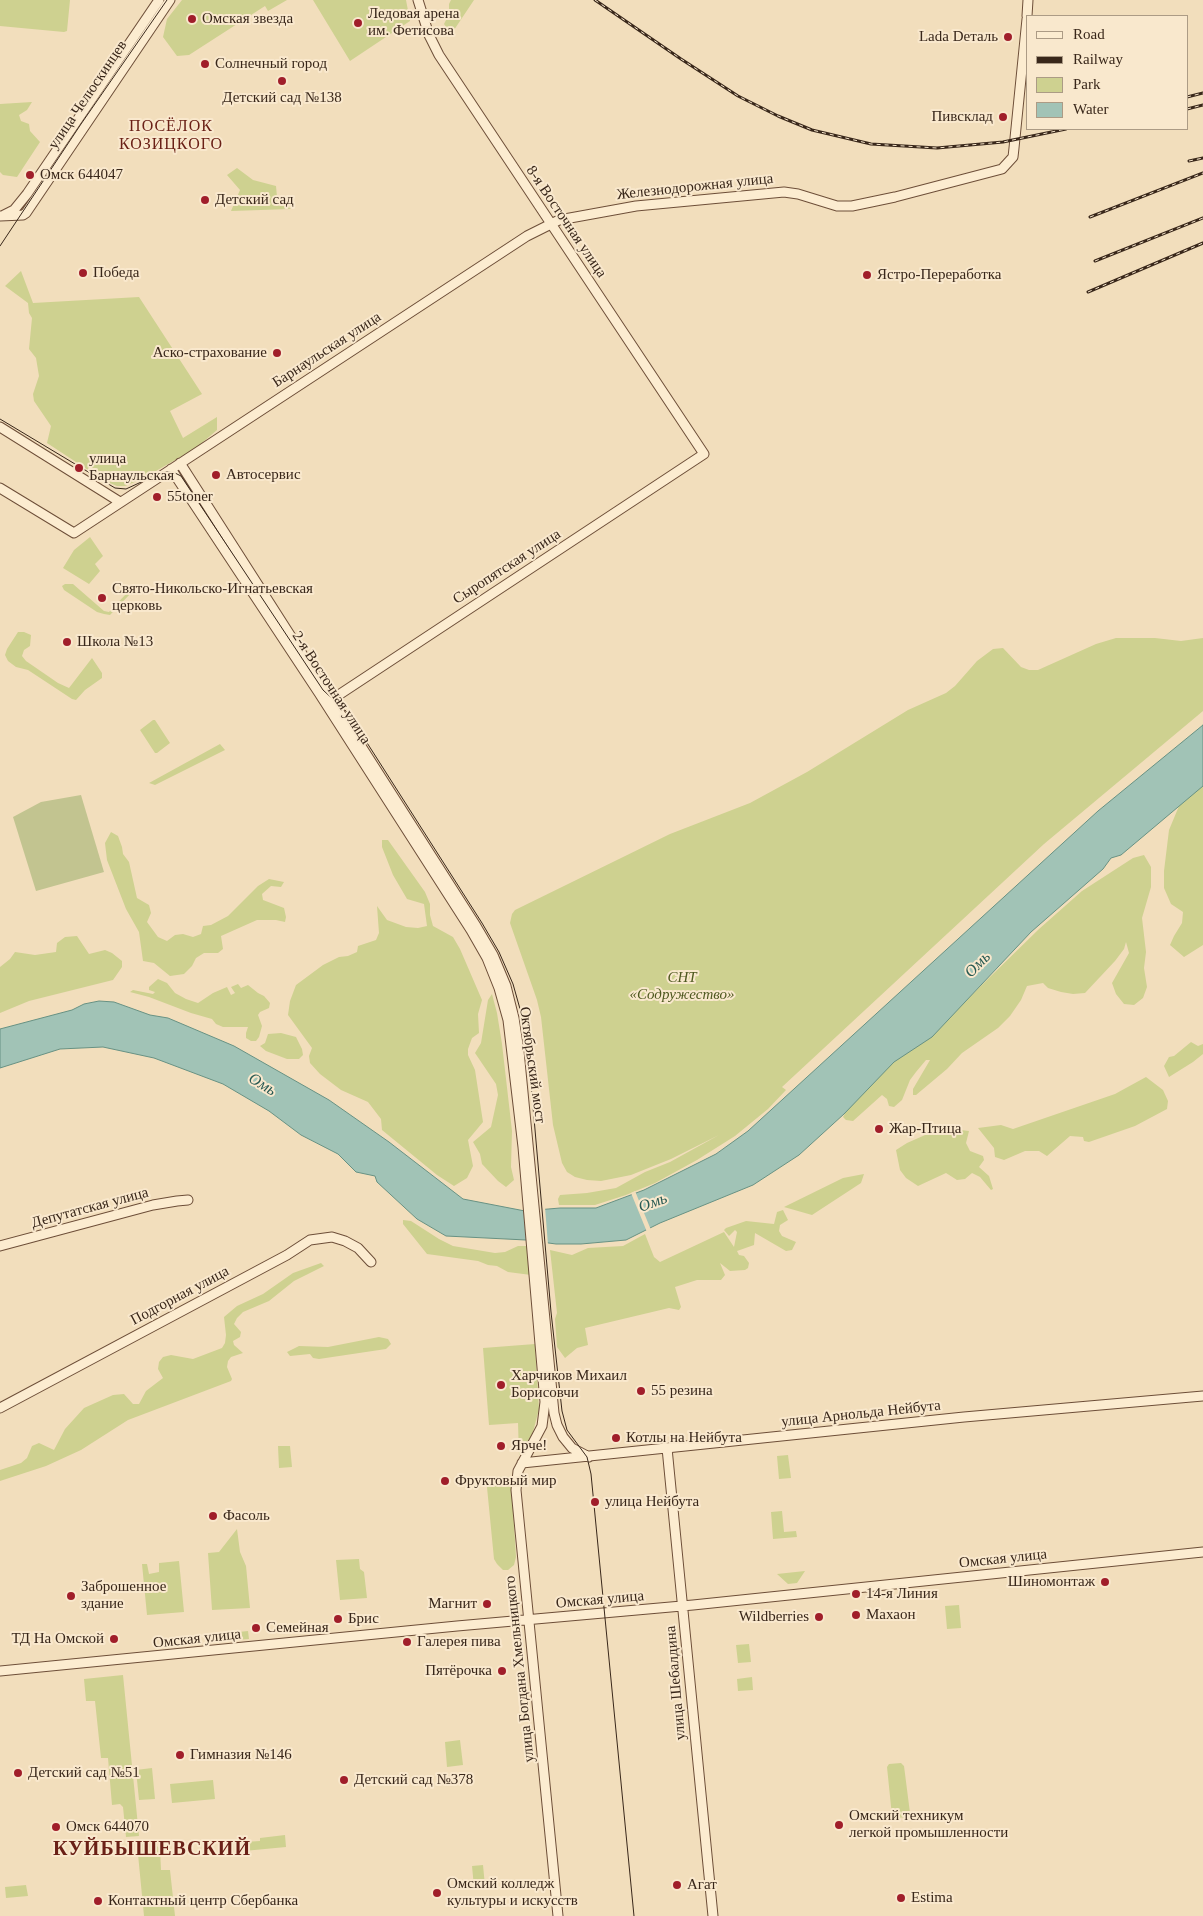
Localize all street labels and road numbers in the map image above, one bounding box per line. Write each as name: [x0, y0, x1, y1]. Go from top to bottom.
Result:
street label: улица Челюскинцев: [45, 37, 131, 153]
street label: 8-я Восточная улица: [522, 163, 610, 281]
street label: Железнодорожная улица: [616, 170, 774, 204]
street label: Барнаульская улица: [269, 308, 385, 392]
street label: Сыропятская улица: [450, 525, 564, 609]
street label: 2-я Восточная улица: [288, 628, 374, 748]
street label: Октябрьский мост: [515, 1006, 549, 1124]
street label: Депутатская улица: [30, 1184, 150, 1232]
street label: Подгорная улица: [128, 1263, 232, 1329]
street label: улица Арнольда Нейбута: [780, 1397, 942, 1431]
street label: Омская улица: [958, 1545, 1048, 1573]
street label: улица Богдана Хмельницкого: [501, 1575, 539, 1763]
street label: Омская улица: [555, 1587, 645, 1613]
street label: Омская улица: [152, 1625, 242, 1653]
street label: улица Шебалдина: [662, 1625, 690, 1741]

